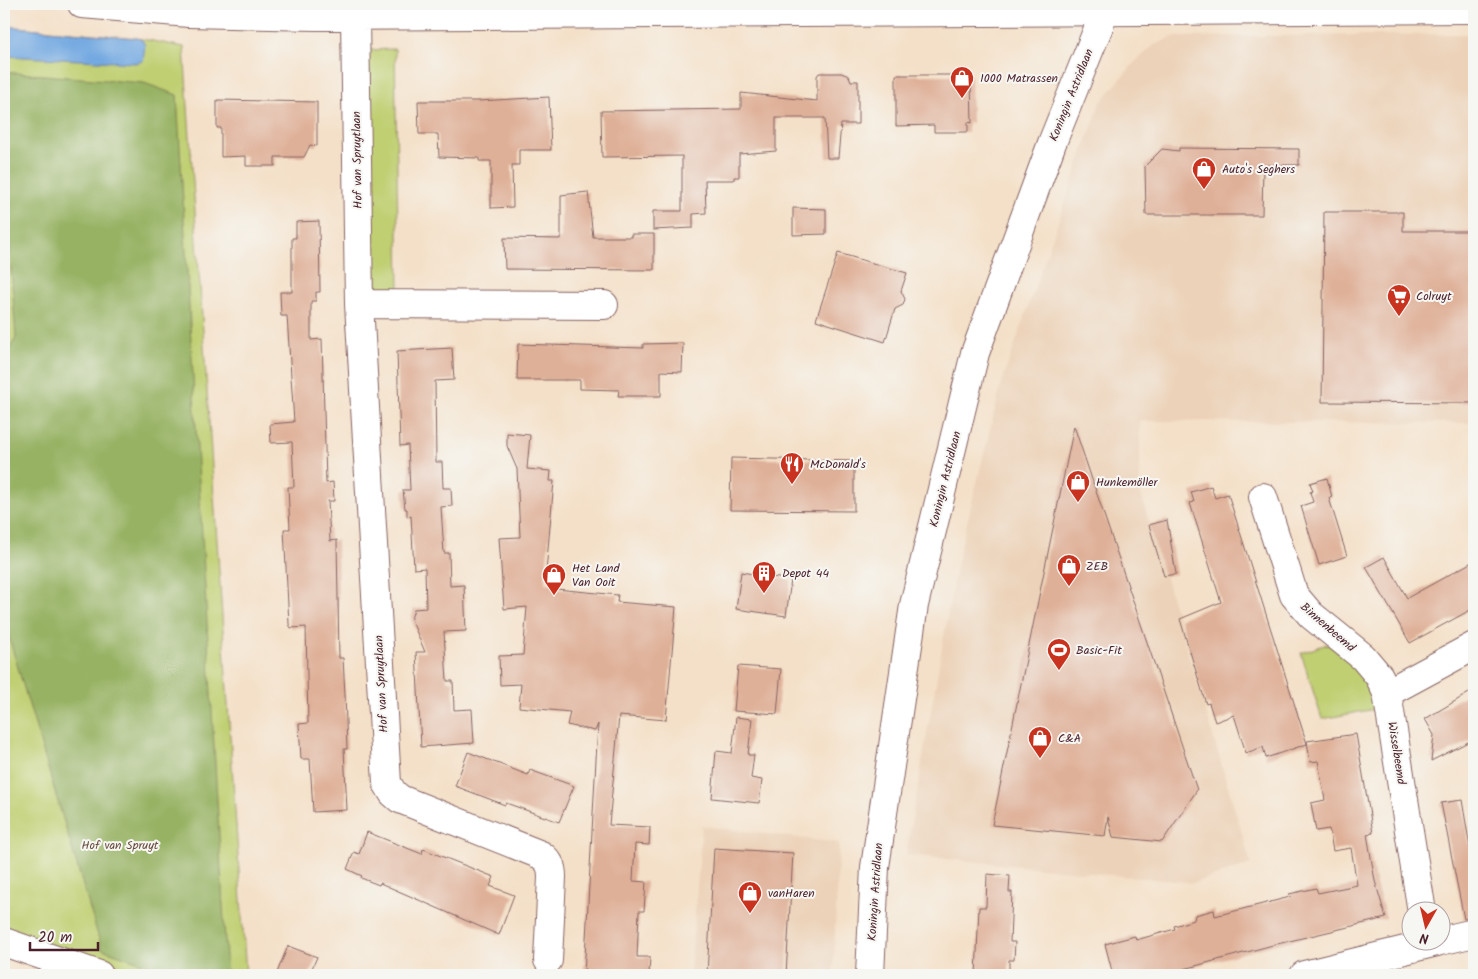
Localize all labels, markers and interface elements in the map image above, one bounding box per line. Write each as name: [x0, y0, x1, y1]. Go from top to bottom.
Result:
street label: Koningin Astridlaan: [1044, 46, 1099, 144]
shop icon: 1000 Matrassen: [949, 65, 975, 99]
place label: 1000 Matrassen: [980, 69, 1058, 88]
street label: Hof van Spruytlaan: [347, 111, 368, 209]
shop icon: Auto's Seghers: [1191, 156, 1217, 190]
place label: Auto's Seghers: [1222, 160, 1295, 179]
supermarket icon: Colruyt: [1386, 283, 1412, 317]
place label: Colruyt: [1416, 287, 1452, 306]
street label: Koningin Astridlaan: [924, 429, 967, 529]
restaurant icon: McDonald's: [779, 451, 805, 485]
place label: McDonald's: [810, 455, 866, 474]
shop icon: Hunkemöller: [1065, 469, 1091, 503]
place label: Hunkemöller: [1096, 473, 1158, 492]
shop icon: ZEB: [1056, 553, 1082, 587]
place label: ZEB: [1086, 557, 1108, 576]
place label: Het Land Van Ooit: [572, 559, 620, 592]
building icon: Depot 44: [751, 560, 777, 594]
shop icon: Het Land Van Ooit: [541, 562, 567, 596]
place label: Depot 44: [782, 564, 829, 583]
street label: Binnenbeemd: [1296, 598, 1360, 657]
street label: Hof van Spruytlaan: [369, 635, 394, 733]
sports icon: Basic-Fit: [1046, 637, 1072, 671]
place label: Basic-Fit: [1076, 641, 1122, 660]
street label: Wisselbeemd: [1382, 720, 1411, 787]
shop icon: C&A: [1027, 725, 1053, 759]
place label: C&A: [1058, 729, 1081, 748]
park label: Hof van Spruyt: [82, 836, 159, 855]
street label: Koningin Astridlaan: [863, 842, 888, 942]
shop icon: vanHaren: [737, 880, 763, 914]
place label: vanHaren: [768, 884, 815, 903]
north arrow: [1400, 902, 1450, 952]
scale bar: [30, 919, 98, 951]
text: 20 m: [38, 926, 72, 950]
text: N: [1418, 926, 1430, 949]

